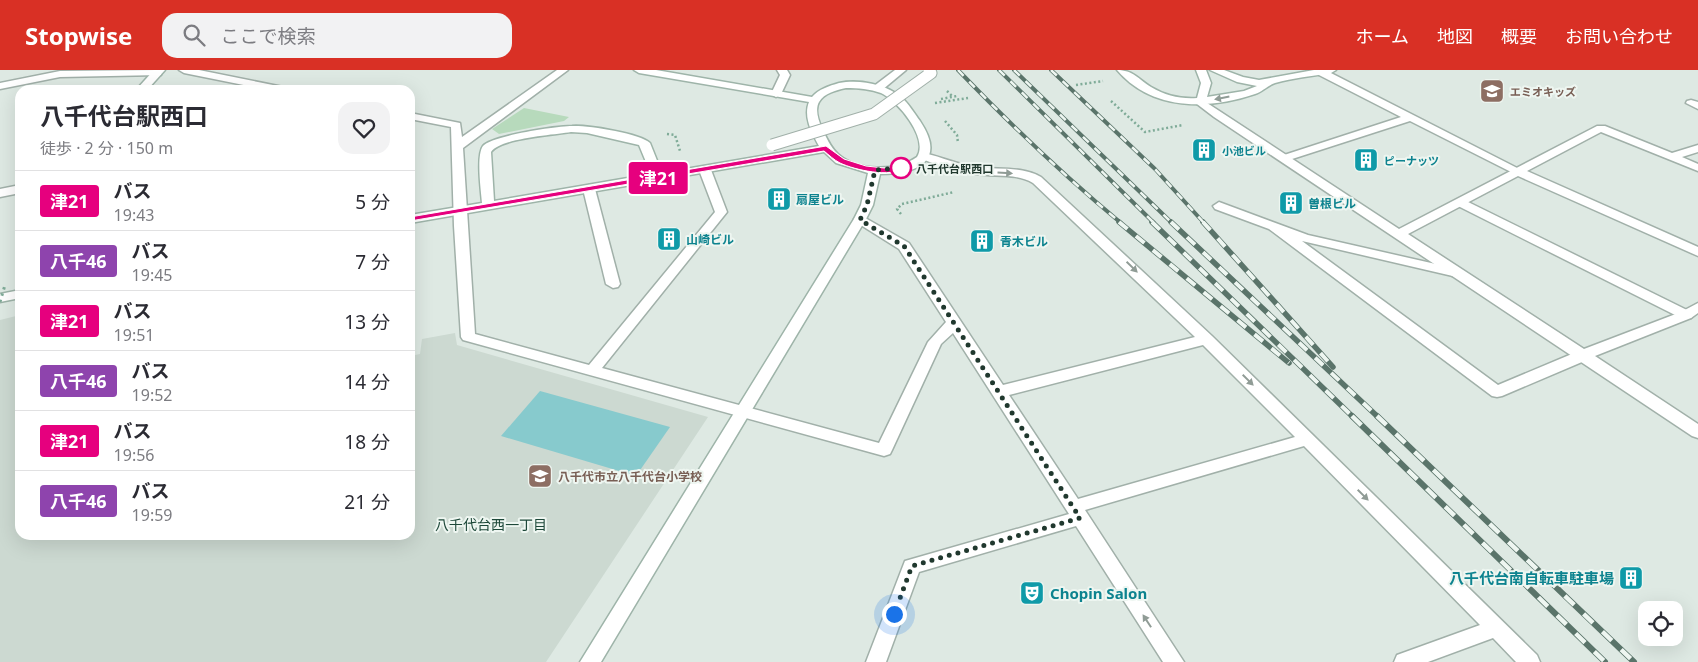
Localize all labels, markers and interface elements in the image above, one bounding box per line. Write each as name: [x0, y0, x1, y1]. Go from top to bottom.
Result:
search box: [162, 13, 512, 58]
text: Stopwise: [25, 19, 132, 52]
icon: search: [180, 21, 208, 49]
text: ここで検索: [220, 23, 315, 49]
text: ホーム: [1356, 24, 1409, 48]
text: 地図: [1437, 24, 1473, 48]
text: 概要: [1501, 24, 1537, 48]
text: お問い合わせ: [1565, 24, 1673, 48]
school or university icon: エミオキッズ: [1479, 78, 1505, 104]
place label: エミオキッズ: [1510, 84, 1576, 99]
one-way arrow: [1213, 95, 1229, 103]
text: 八千代台駅西口: [40, 99, 208, 132]
button: heart: [338, 102, 390, 154]
text: 徒歩 · 2 分 · 150 m: [40, 137, 173, 159]
building icon: 小池ビル: [1191, 137, 1217, 163]
place label: 小池ビル: [1222, 143, 1266, 158]
building icon: ピーナッツ: [1353, 147, 1379, 173]
place label: ピーナッツ: [1384, 153, 1439, 168]
marker: 八千代台駅西口: [890, 157, 912, 179]
place label: 八千代台駅西口: [916, 161, 993, 176]
line badge: 津21: [629, 162, 687, 194]
text: 津21: [639, 166, 677, 190]
one-way arrow: [997, 169, 1013, 177]
text: バス: [114, 178, 152, 204]
building icon: 扇屋ビル: [766, 186, 792, 212]
text: 津21: [50, 189, 89, 213]
text: 5 分: [355, 189, 390, 215]
building icon: 曽根ビル: [1278, 190, 1304, 216]
place label: 扇屋ビル: [796, 191, 844, 208]
place label: 曽根ビル: [1308, 195, 1356, 212]
text: 19:43: [114, 204, 155, 226]
building icon: 山崎ビル: [656, 226, 682, 252]
building icon: 青木ビル: [969, 228, 995, 254]
place label: 山崎ビル: [686, 231, 734, 248]
place label: 青木ビル: [1000, 233, 1048, 250]
text: バス: [132, 238, 170, 264]
text: 八千46: [50, 249, 107, 273]
text: 7 分: [355, 249, 390, 275]
one-way arrow: [1126, 260, 1138, 272]
text: 19:45: [132, 264, 173, 286]
text: バス: [114, 298, 152, 324]
text: 津21: [50, 309, 89, 333]
text: 13 分: [344, 309, 390, 335]
text: 19:51: [114, 324, 155, 346]
text: バス: [132, 358, 170, 384]
text: 八千46: [50, 369, 107, 393]
text: 14 分: [344, 369, 390, 395]
one-way arrow: [1242, 374, 1254, 386]
text: 19:52: [132, 384, 173, 406]
text: バス: [114, 418, 152, 444]
text: 津21: [50, 429, 89, 453]
text: 18 分: [344, 429, 390, 455]
text: 19:56: [114, 444, 155, 466]
school or university icon: 八千代市立八千代台小学校: [527, 463, 553, 489]
place label: 八千代市立八千代台小学校: [558, 468, 702, 485]
text: バス: [132, 478, 170, 504]
one-way arrow: [1357, 488, 1369, 500]
text: 八千46: [50, 489, 107, 513]
text: 21 分: [344, 489, 390, 515]
text: 19:59: [132, 504, 173, 526]
district label: 八千代台西一丁目: [435, 515, 547, 534]
building icon: 八千代台南自転車駐車場: [1618, 565, 1644, 591]
place label: 八千代台南自転車駐車場: [1449, 568, 1614, 588]
theatre icon: Chopin Salon: [1019, 580, 1045, 606]
place label: Chopin Salon: [1050, 583, 1147, 603]
map controls: [1638, 601, 1683, 646]
button: locate: [1638, 601, 1683, 646]
your location: [882, 602, 907, 627]
one-way arrow: [1142, 615, 1152, 628]

